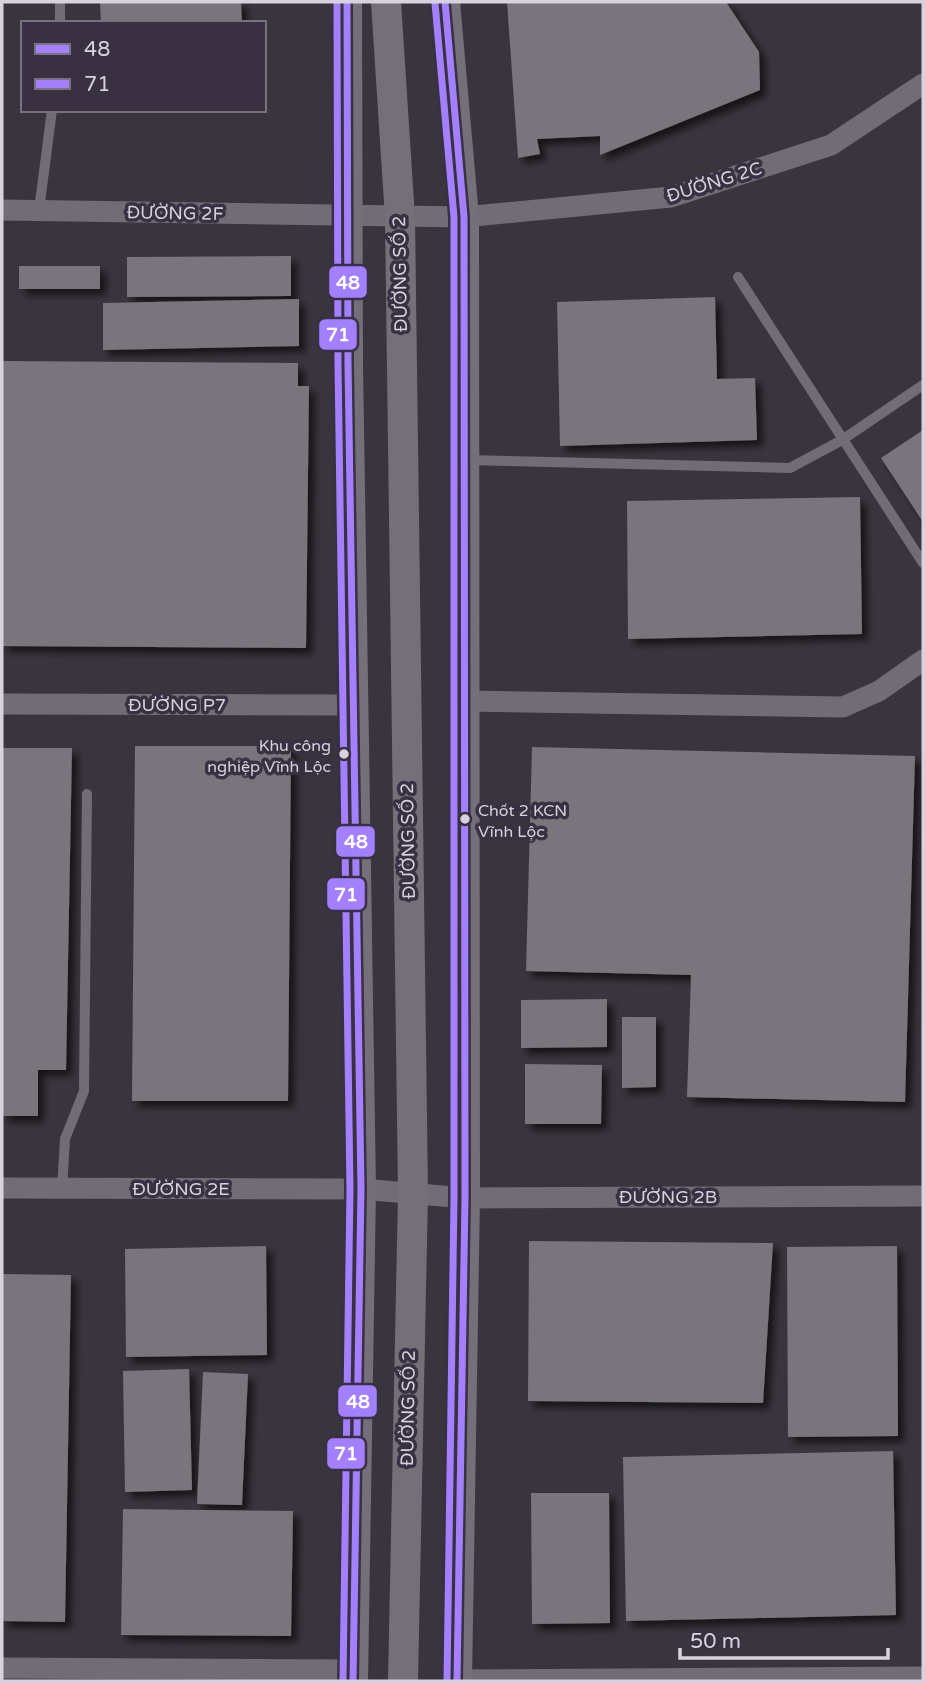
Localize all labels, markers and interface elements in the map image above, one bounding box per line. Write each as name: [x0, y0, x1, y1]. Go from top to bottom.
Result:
legend: [21, 21, 266, 112]
text: 48: [84, 37, 110, 62]
text: 71: [84, 72, 110, 97]
street label: ĐƯỜNG 2C: [664, 157, 764, 207]
street label: ĐƯỜNG 2F: [126, 201, 224, 225]
street label: ĐƯỜNG SỐ 2: [388, 216, 412, 332]
line badge: 48: [328, 265, 368, 299]
text: 48: [336, 272, 360, 294]
line badge: 71: [318, 318, 358, 351]
text: 71: [326, 324, 350, 346]
street label: ĐƯỜNG P7: [128, 694, 226, 716]
place label: Khu công nghiệp Vĩnh Lộc: [207, 736, 331, 777]
marker: Khu công nghiệp Vĩnh Lộc: [337, 747, 351, 761]
street label: ĐƯỜNG SỐ 2: [396, 783, 420, 899]
place label: Chốt 2 KCN Vĩnh Lộc: [478, 801, 567, 842]
marker: Chốt 2 KCN Vĩnh Lộc: [458, 812, 472, 826]
line badge: 48: [335, 825, 376, 858]
text: 48: [344, 831, 368, 853]
line badge: 71: [326, 877, 366, 911]
text: 71: [334, 884, 358, 906]
street label: ĐƯỜNG 2E: [132, 1178, 230, 1200]
street label: ĐƯỜNG 2B: [619, 1186, 717, 1208]
street label: ĐƯỜNG SỐ 2: [396, 1350, 420, 1466]
line badge: 48: [337, 1384, 378, 1418]
text: 48: [346, 1391, 370, 1413]
line badge: 71: [326, 1437, 366, 1470]
text: 71: [334, 1443, 358, 1465]
scale bar: [680, 1616, 888, 1660]
text: 50 m: [690, 1629, 741, 1654]

